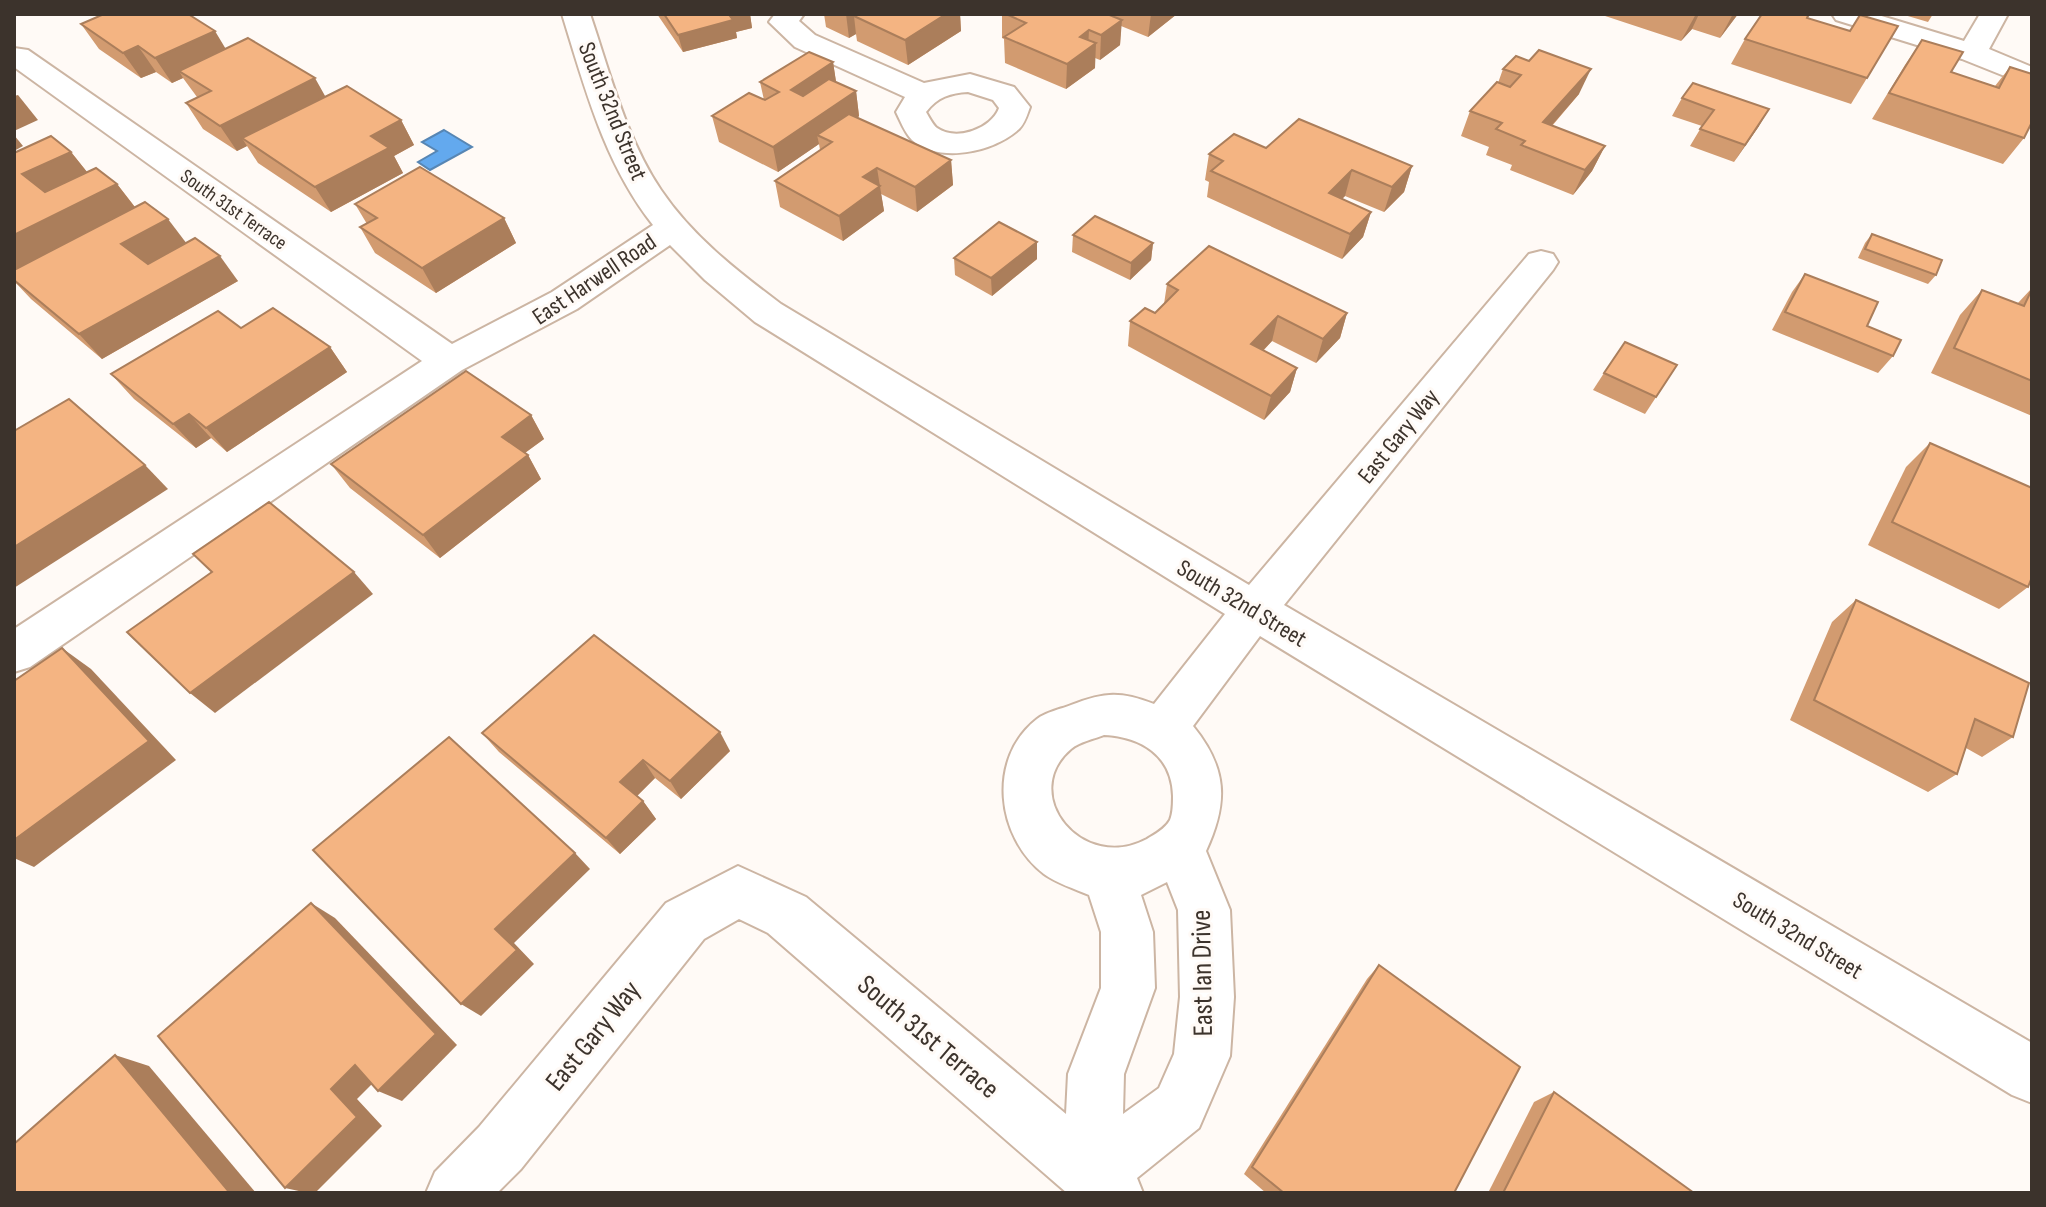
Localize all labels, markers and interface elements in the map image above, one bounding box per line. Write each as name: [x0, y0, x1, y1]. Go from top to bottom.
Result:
street label: South 32nd Street: [572, 38, 653, 184]
street label: South 31st Terrace: [176, 164, 291, 255]
street label: East Harwell Road: [527, 227, 662, 331]
street label: East Gary Way: [1352, 383, 1445, 489]
street label: South 32nd Street: [1172, 553, 1312, 654]
street label: South 32nd Street: [1728, 885, 1868, 986]
street label: East Ian Drive: [1185, 909, 1220, 1037]
street label: South 31st Terrace: [851, 968, 1005, 1106]
street label: East Gary Way: [539, 974, 648, 1098]

